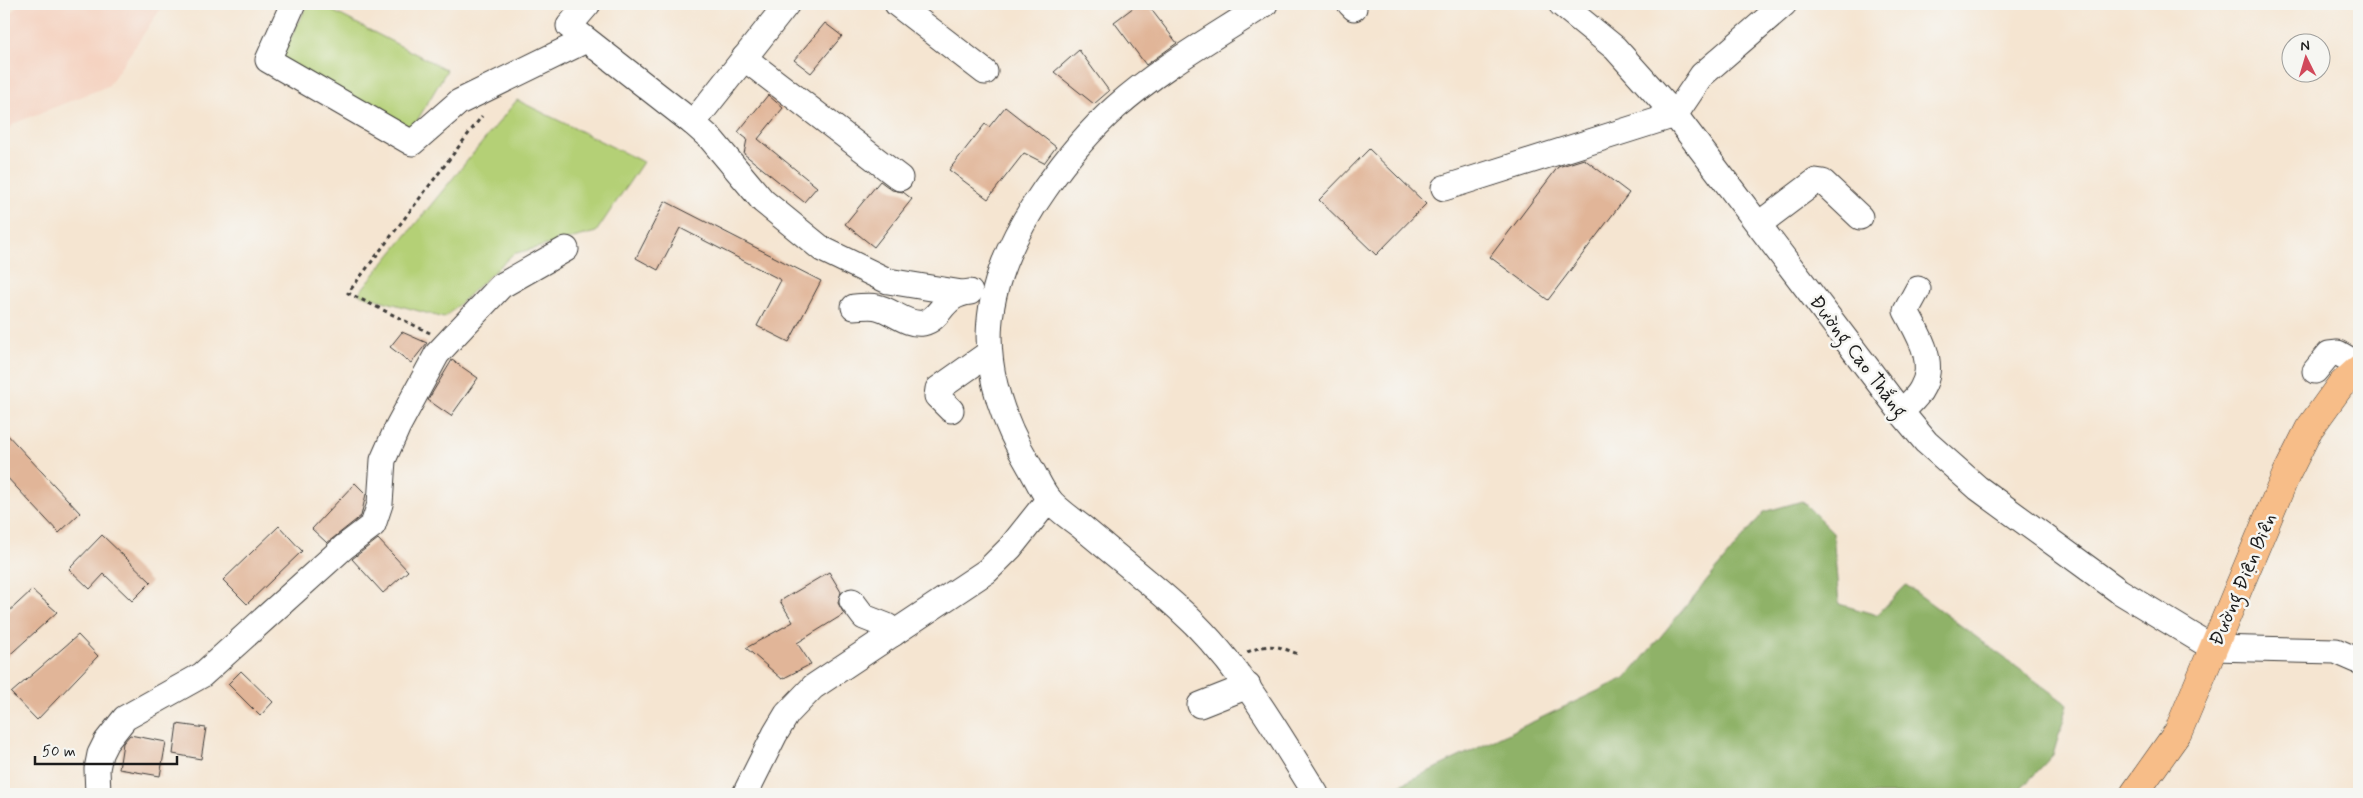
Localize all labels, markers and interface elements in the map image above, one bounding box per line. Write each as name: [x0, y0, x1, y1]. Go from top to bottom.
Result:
north arrow: [2280, 32, 2330, 82]
text: N: [2300, 37, 2310, 55]
street label: Đường Cao Thắng: [1801, 290, 1913, 425]
street label: Đường Điện Biên: [2203, 509, 2285, 651]
scale bar: [35, 733, 178, 765]
text: 50 m: [42, 742, 76, 762]

